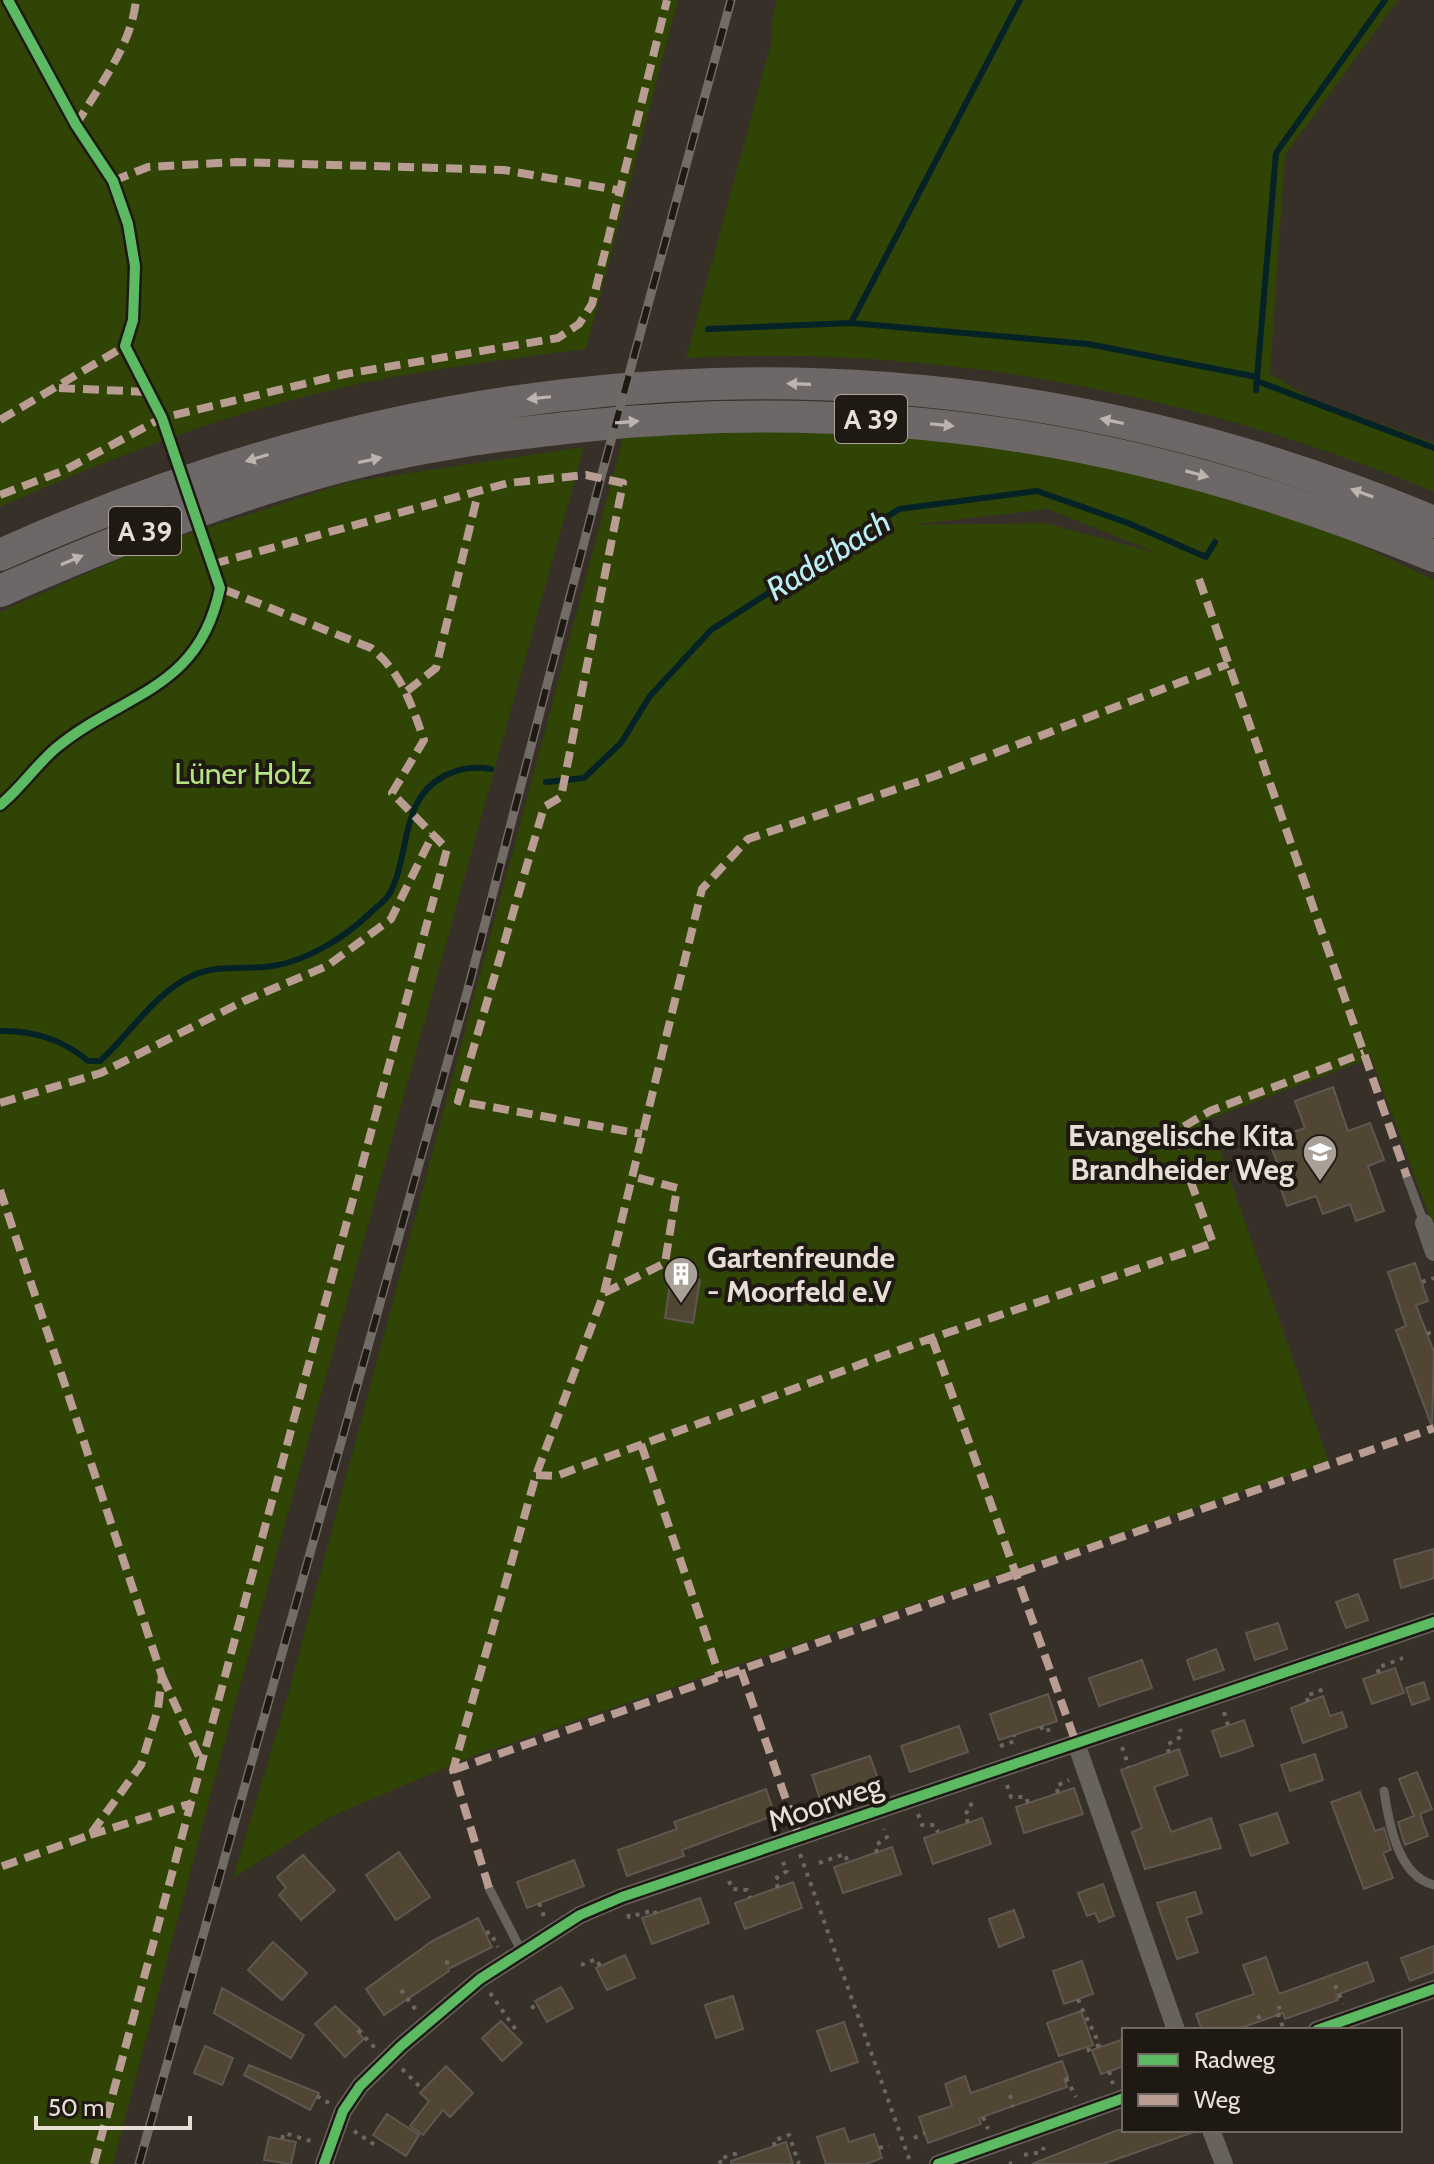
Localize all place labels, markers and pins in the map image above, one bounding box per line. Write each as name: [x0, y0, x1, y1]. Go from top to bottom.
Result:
place label: Evangelische Kita Brandheider Weg: [1068, 1117, 1294, 1188]
school or university icon: Evangelische Kita Brandheider Weg: [1301, 1133, 1339, 1183]
place label: Gartenfreunde - Moorfeld e.V: [707, 1239, 895, 1310]
building icon: Gartenfreunde - Moorfeld e.V: [662, 1255, 700, 1305]

